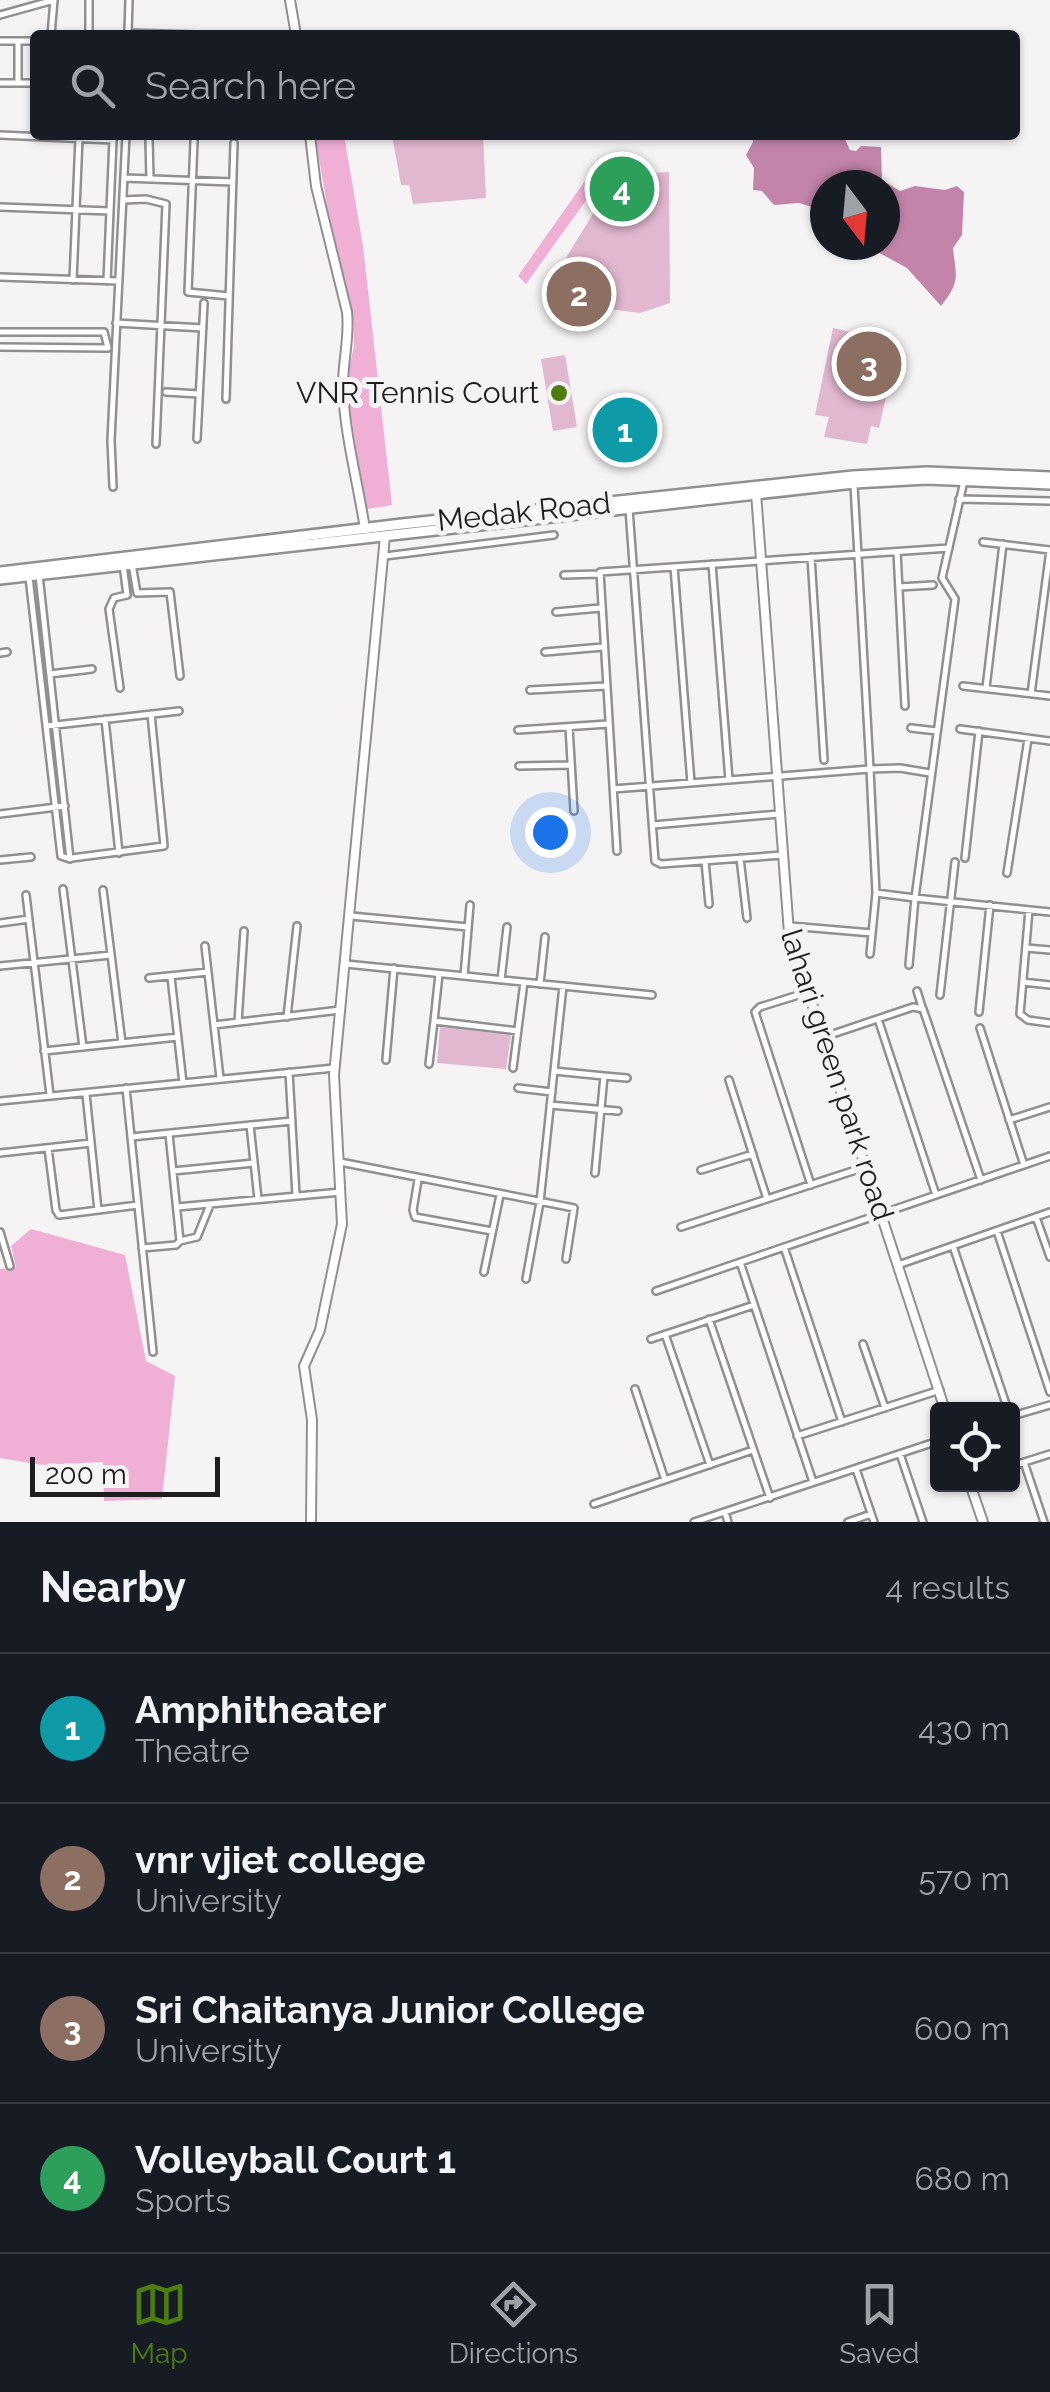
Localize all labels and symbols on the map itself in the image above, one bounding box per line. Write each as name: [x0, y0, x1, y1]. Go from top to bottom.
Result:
pin: 4: [590, 152, 654, 226]
north arrow: [810, 170, 900, 260]
pin: 2: [546, 256, 612, 332]
pin: 3: [836, 326, 902, 402]
place label: VNR Tennis Court: [296, 375, 539, 410]
marker: VNR Tennis Court: [548, 382, 570, 404]
pin: 1: [592, 392, 658, 468]
street label: Medak Road: [436, 485, 612, 538]
your location: [525, 807, 576, 858]
street label: lahari green park road: [774, 925, 901, 1225]
scale bar: [30, 1452, 220, 1496]

